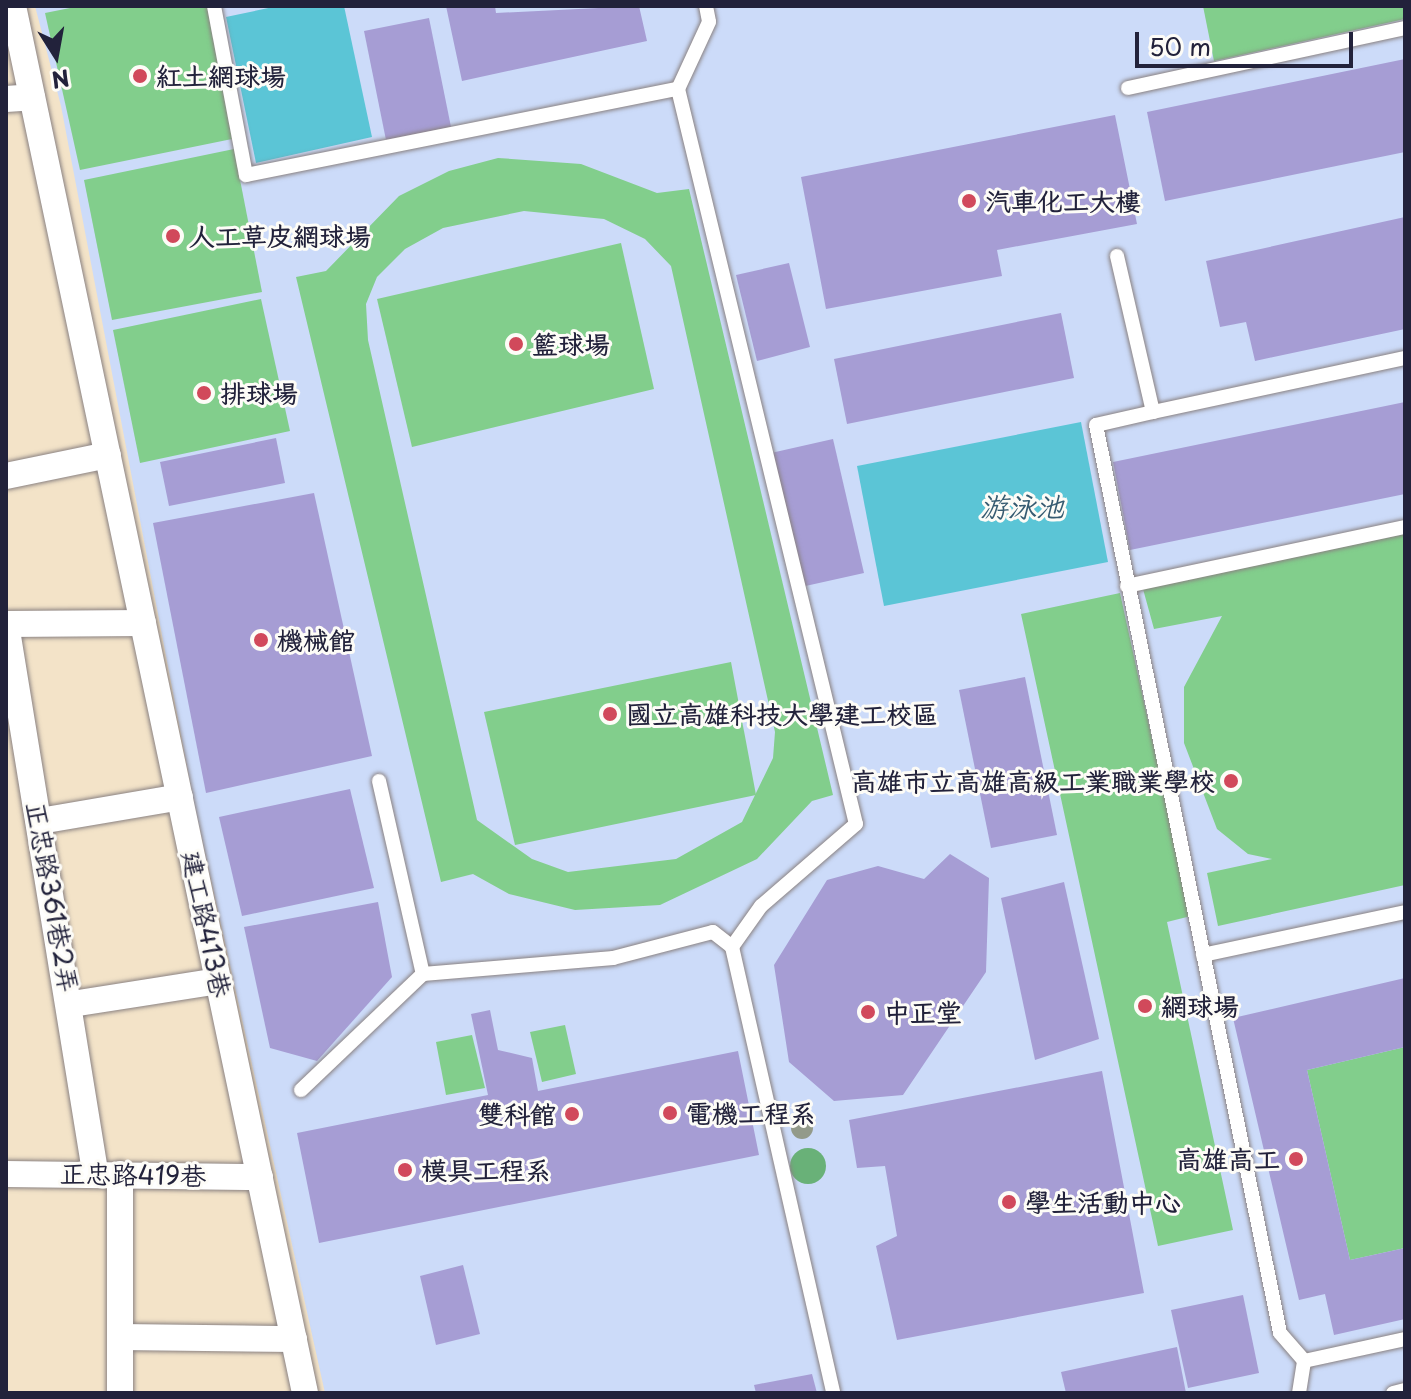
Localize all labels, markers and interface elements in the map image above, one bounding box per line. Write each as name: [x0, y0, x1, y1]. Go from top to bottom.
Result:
north arrow: [16, 16, 96, 96]
scale bar: [1139, 16, 1357, 66]
text: 50 m: [1149, 28, 1211, 64]
place label: 紅土網球場: [156, 60, 286, 92]
text: N: [49, 62, 72, 98]
marker: 紅土網球場: [131, 67, 149, 85]
place label: 汽車化工大樓: [985, 185, 1141, 217]
marker: 汽車化工大樓: [960, 192, 978, 210]
place label: 人工草皮網球場: [189, 220, 371, 252]
marker: 人工草皮網球場: [164, 227, 182, 245]
place label: 籃球場: [532, 328, 610, 360]
marker: 籃球場: [507, 335, 525, 353]
place label: 排球場: [220, 377, 298, 409]
marker: 排球場: [195, 384, 213, 402]
water label: 游泳池: [980, 489, 1064, 523]
place label: 機械館: [277, 624, 355, 656]
marker: 機械館: [252, 631, 270, 649]
place label: 國立高雄科技大學建工校區: [626, 698, 938, 730]
marker: 國立高雄科技大學建工校區: [601, 705, 619, 723]
place label: 高雄市立高雄高級工業職業學校: [851, 765, 1215, 797]
marker: 高雄市立高雄高級工業職業學校: [1222, 772, 1240, 790]
street label: 正忠路361巷2弄: [21, 799, 85, 995]
street label: 建工路413巷: [176, 848, 238, 1000]
place label: 網球場: [1161, 990, 1239, 1022]
place label: 中正堂: [884, 996, 962, 1028]
marker: 網球場: [1136, 997, 1154, 1015]
marker: 中正堂: [859, 1003, 877, 1021]
place label: 電機工程系: [686, 1097, 816, 1129]
place label: 雙科館: [478, 1098, 556, 1130]
marker: 電機工程系: [661, 1104, 679, 1122]
marker: 雙科館: [563, 1105, 581, 1123]
place label: 高雄高工: [1176, 1143, 1280, 1175]
marker: 高雄高工: [1287, 1150, 1305, 1168]
place label: 模具工程系: [421, 1154, 551, 1186]
street label: 正忠路419巷: [59, 1157, 207, 1191]
marker: 模具工程系: [396, 1161, 414, 1179]
place label: 學生活動中心: [1025, 1186, 1181, 1218]
marker: 學生活動中心: [1000, 1193, 1018, 1211]

